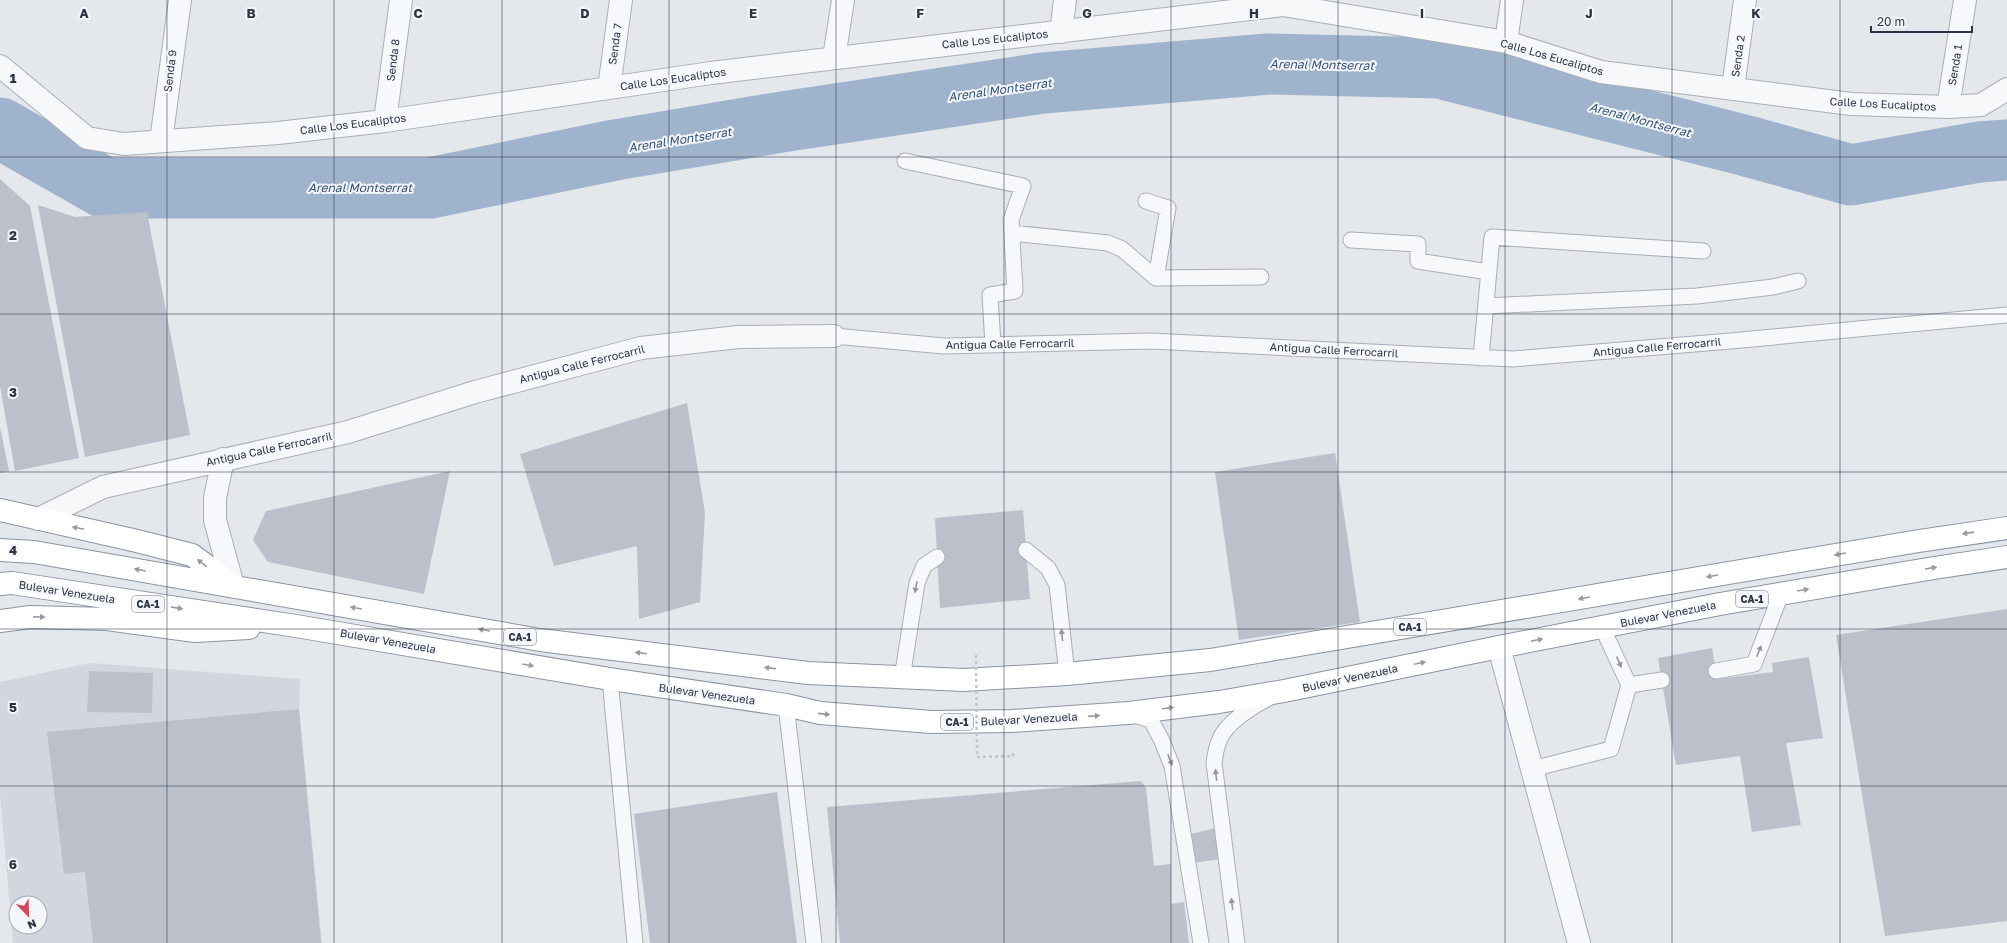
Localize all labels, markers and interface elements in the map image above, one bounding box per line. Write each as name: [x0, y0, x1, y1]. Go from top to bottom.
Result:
text: A: [79, 5, 89, 21]
text: B: [246, 5, 256, 21]
text: C: [413, 5, 423, 21]
text: D: [580, 5, 590, 21]
text: E: [749, 5, 757, 21]
text: F: [916, 5, 924, 21]
text: G: [1082, 5, 1092, 21]
text: H: [1249, 5, 1259, 21]
text: I: [1420, 5, 1424, 21]
text: J: [1585, 5, 1593, 21]
text: K: [1751, 5, 1761, 21]
scale bar: [1871, 8, 1972, 34]
text: 20 m: [1877, 14, 1905, 29]
street label: Senda 7: [605, 22, 624, 66]
street label: Calle Los Eucaliptos: [941, 26, 1049, 51]
street label: Senda 2: [1728, 34, 1747, 78]
street label: Calle Los Eucaliptos: [1499, 36, 1605, 78]
street label: Senda 8: [383, 38, 402, 82]
street label: Senda 1: [1945, 44, 1964, 86]
street label: Senda 9: [160, 49, 179, 93]
water label: Arenal Montserrat: [1270, 56, 1375, 73]
street label: Calle Los Eucaliptos: [619, 65, 727, 92]
text: 1: [10, 70, 17, 86]
water label: Arenal Montserrat: [947, 75, 1054, 104]
street label: Calle Los Eucaliptos: [1829, 94, 1937, 113]
water label: Arenal Montserrat: [1588, 99, 1694, 141]
street label: Calle Los Eucaliptos: [299, 111, 407, 136]
water label: Arenal Montserrat: [627, 124, 734, 155]
water label: Arenal Montserrat: [308, 180, 413, 195]
text: 2: [9, 227, 17, 243]
street label: Antigua Calle Ferrocarril: [1592, 334, 1722, 359]
street label: Antigua Calle Ferrocarril: [946, 336, 1075, 351]
street label: Antigua Calle Ferrocarril: [1269, 340, 1399, 359]
street label: Antigua Calle Ferrocarril: [518, 342, 646, 385]
text: 3: [9, 384, 17, 400]
street label: Antigua Calle Ferrocarril: [205, 429, 334, 468]
one-way arrow: [72, 524, 84, 530]
one-way arrow: [1962, 530, 1974, 536]
text: 4: [9, 542, 17, 558]
one-way arrow: [1834, 551, 1846, 557]
one-way arrow: [197, 559, 208, 567]
one-way arrow: [1925, 565, 1937, 571]
one-way arrow: [134, 567, 146, 573]
one-way arrow: [1706, 573, 1718, 579]
street label: Bulevar Venezuela: [18, 577, 116, 606]
one-way arrow: [913, 581, 919, 594]
one-way arrow: [1796, 587, 1809, 593]
road number: CA-1: [1736, 591, 1768, 607]
one-way arrow: [1578, 595, 1590, 601]
road number: CA-1: [132, 596, 164, 612]
street label: Bulevar Venezuela: [1619, 598, 1717, 629]
one-way arrow: [171, 605, 183, 611]
one-way arrow: [350, 605, 362, 611]
one-way arrow: [33, 614, 45, 621]
road number: CA-1: [1394, 619, 1426, 635]
street label: Bulevar Venezuela: [339, 626, 437, 655]
one-way arrow: [478, 627, 490, 633]
road number: CA-1: [504, 629, 536, 645]
one-way arrow: [1059, 629, 1066, 641]
one-way arrow: [1531, 636, 1543, 642]
one-way arrow: [1756, 646, 1762, 657]
one-way arrow: [634, 650, 647, 656]
one-way arrow: [1616, 657, 1622, 668]
one-way arrow: [1414, 660, 1426, 666]
street label: Bulevar Venezuela: [1301, 661, 1399, 694]
one-way arrow: [522, 662, 534, 668]
one-way arrow: [764, 665, 776, 671]
street label: Bulevar Venezuela: [658, 680, 756, 707]
text: 5: [9, 699, 17, 715]
one-way arrow: [1162, 705, 1174, 711]
street label: Bulevar Venezuela: [980, 709, 1078, 728]
one-way arrow: [818, 710, 831, 717]
one-way arrow: [1088, 712, 1100, 719]
road number: CA-1: [941, 714, 973, 730]
one-way arrow: [1167, 755, 1173, 767]
one-way arrow: [1212, 769, 1219, 781]
text: 6: [9, 856, 17, 872]
north arrow: [8, 895, 48, 935]
one-way arrow: [1228, 898, 1235, 910]
text: N: [26, 917, 38, 932]

